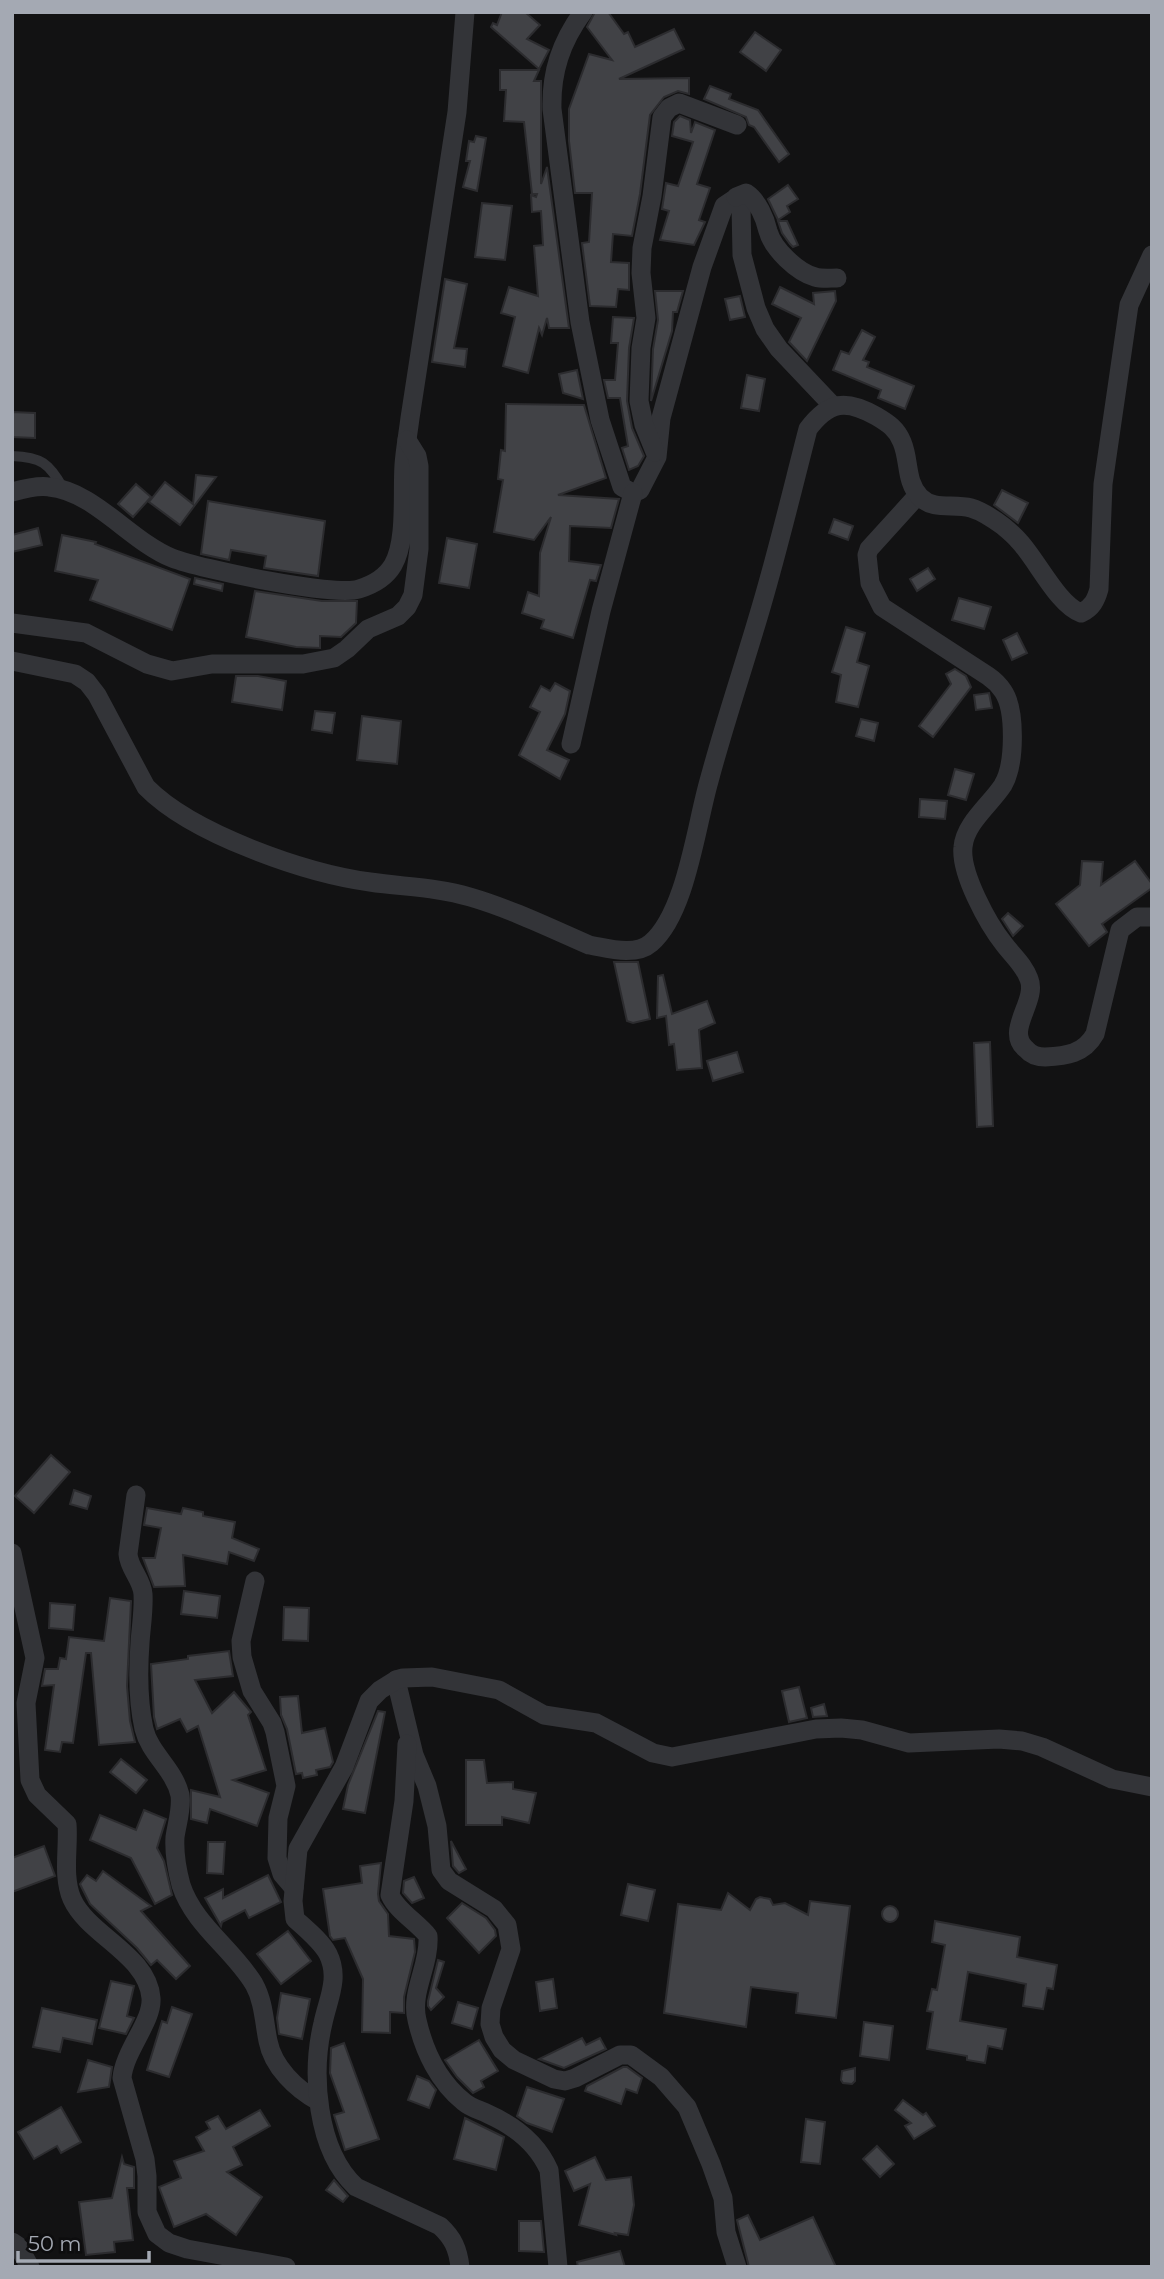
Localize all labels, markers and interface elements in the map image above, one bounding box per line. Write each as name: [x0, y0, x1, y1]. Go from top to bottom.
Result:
scale bar: [18, 2220, 149, 2264]
text: 50 m: [28, 2231, 82, 2256]

